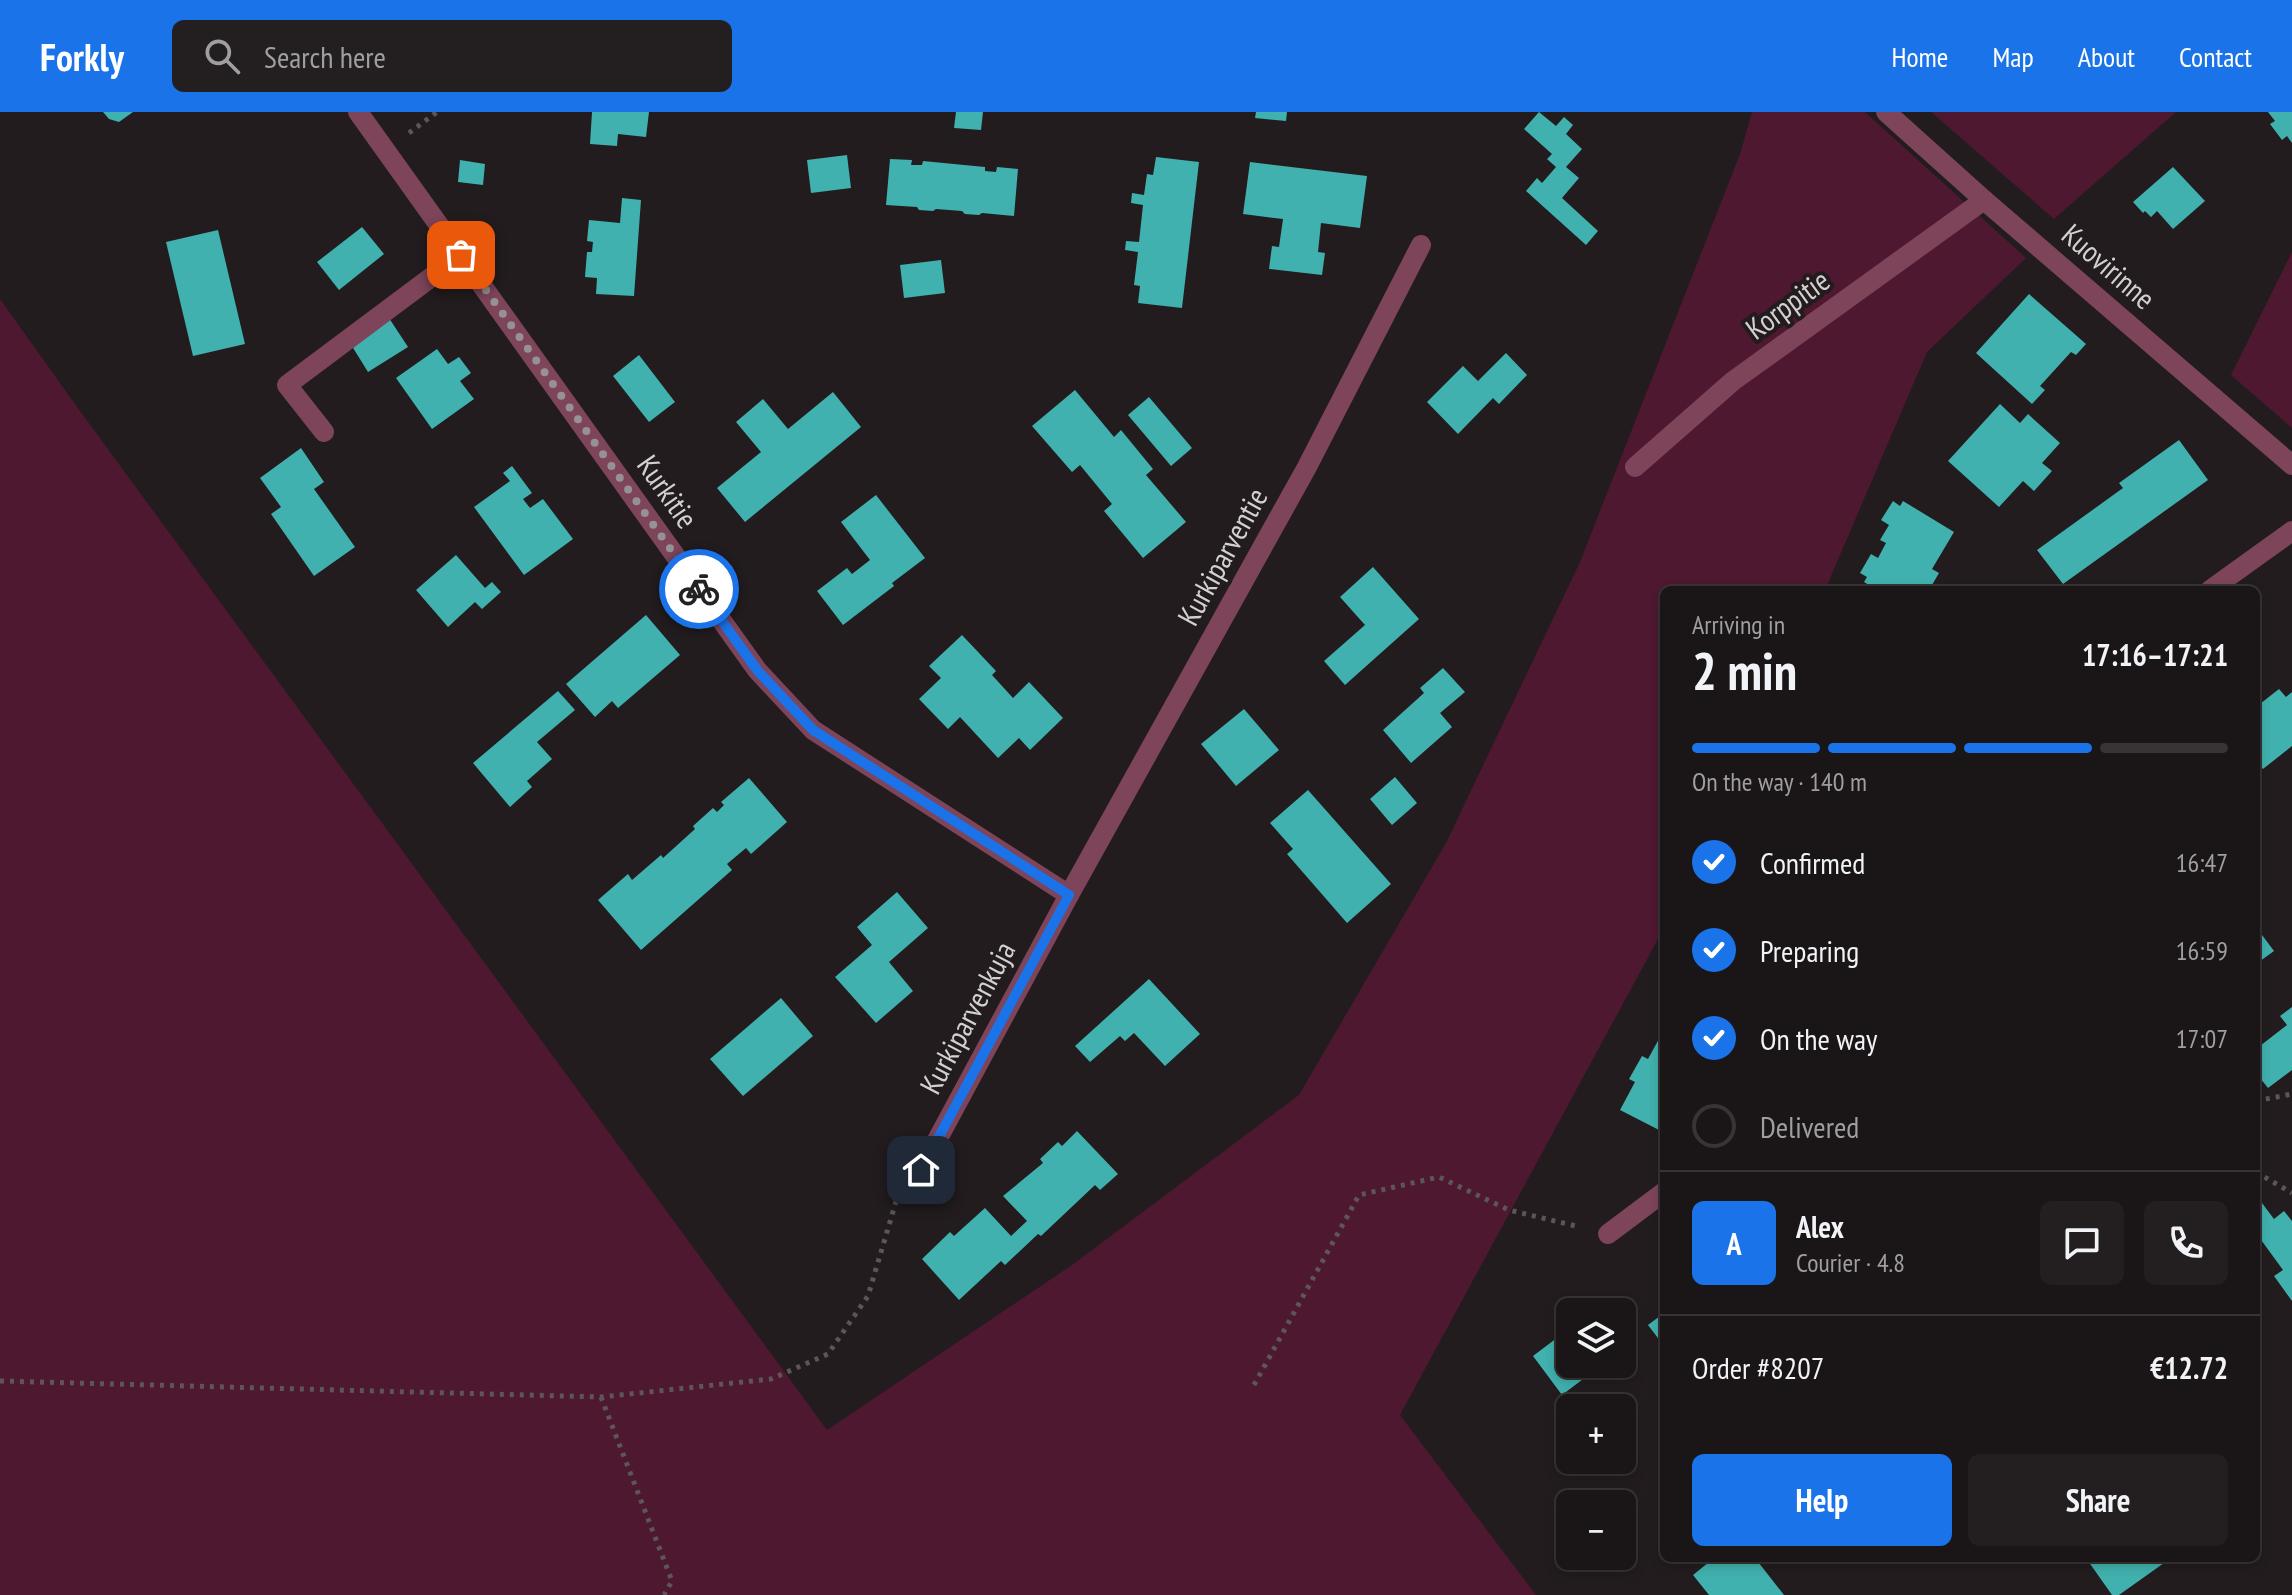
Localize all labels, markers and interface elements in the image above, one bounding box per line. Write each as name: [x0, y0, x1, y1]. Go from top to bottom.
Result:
search box: [172, 20, 732, 92]
text: Forkly: [40, 32, 124, 81]
icon: search: [200, 34, 244, 78]
text: Search here: [264, 37, 386, 76]
text: Home: [1892, 38, 1948, 75]
text: Map: [1992, 38, 2034, 75]
text: About: [2078, 38, 2135, 75]
text: Contact: [2179, 38, 2252, 75]
street label: Kuovirinne: [2054, 215, 2164, 317]
pin: [427, 221, 495, 289]
icon: bag: [439, 233, 483, 277]
street label: Korppitie: [1737, 260, 1837, 347]
street label: Kurkitie: [629, 447, 707, 535]
street label: Kurkiparventie: [1168, 481, 1275, 632]
courier: [659, 549, 739, 629]
icon: bike: [677, 567, 721, 611]
text: Arriving in: [1692, 608, 1785, 641]
text: 17:16–17:21: [2082, 635, 2228, 674]
text: 2 min: [1692, 637, 1797, 704]
text: On the way · 140 m: [1692, 765, 1867, 798]
icon: check: [1692, 840, 1736, 884]
text: Confirmed: [1760, 843, 1865, 882]
text: 16:47: [2176, 846, 2228, 879]
icon: check: [1692, 928, 1736, 972]
text: Preparing: [1760, 931, 1859, 970]
street label: Kurkiparvenkuja: [910, 934, 1023, 1100]
text: 16:59: [2176, 934, 2228, 967]
icon: check: [1692, 1016, 1736, 1060]
text: On the way: [1760, 1019, 1877, 1058]
text: 17:07: [2176, 1022, 2228, 1055]
text: Delivered: [1760, 1107, 1859, 1146]
pin: [887, 1136, 955, 1204]
icon: home: [899, 1148, 943, 1192]
button: chat: [2040, 1201, 2124, 1285]
button: phone: [2144, 1201, 2228, 1285]
text: Alex: [1796, 1207, 1844, 1246]
text: A: [1726, 1224, 1742, 1263]
text: Courier · 4.8: [1796, 1246, 1905, 1279]
map controls: [1556, 1298, 1636, 1570]
button: layers: [1556, 1298, 1636, 1378]
text: Order #8207: [1692, 1348, 1824, 1387]
text: €12.72: [2150, 1348, 2228, 1387]
button: +: [1556, 1394, 1636, 1474]
button: Help: [1692, 1454, 1952, 1546]
button: Share: [1968, 1454, 2228, 1546]
button: −: [1556, 1490, 1636, 1570]

